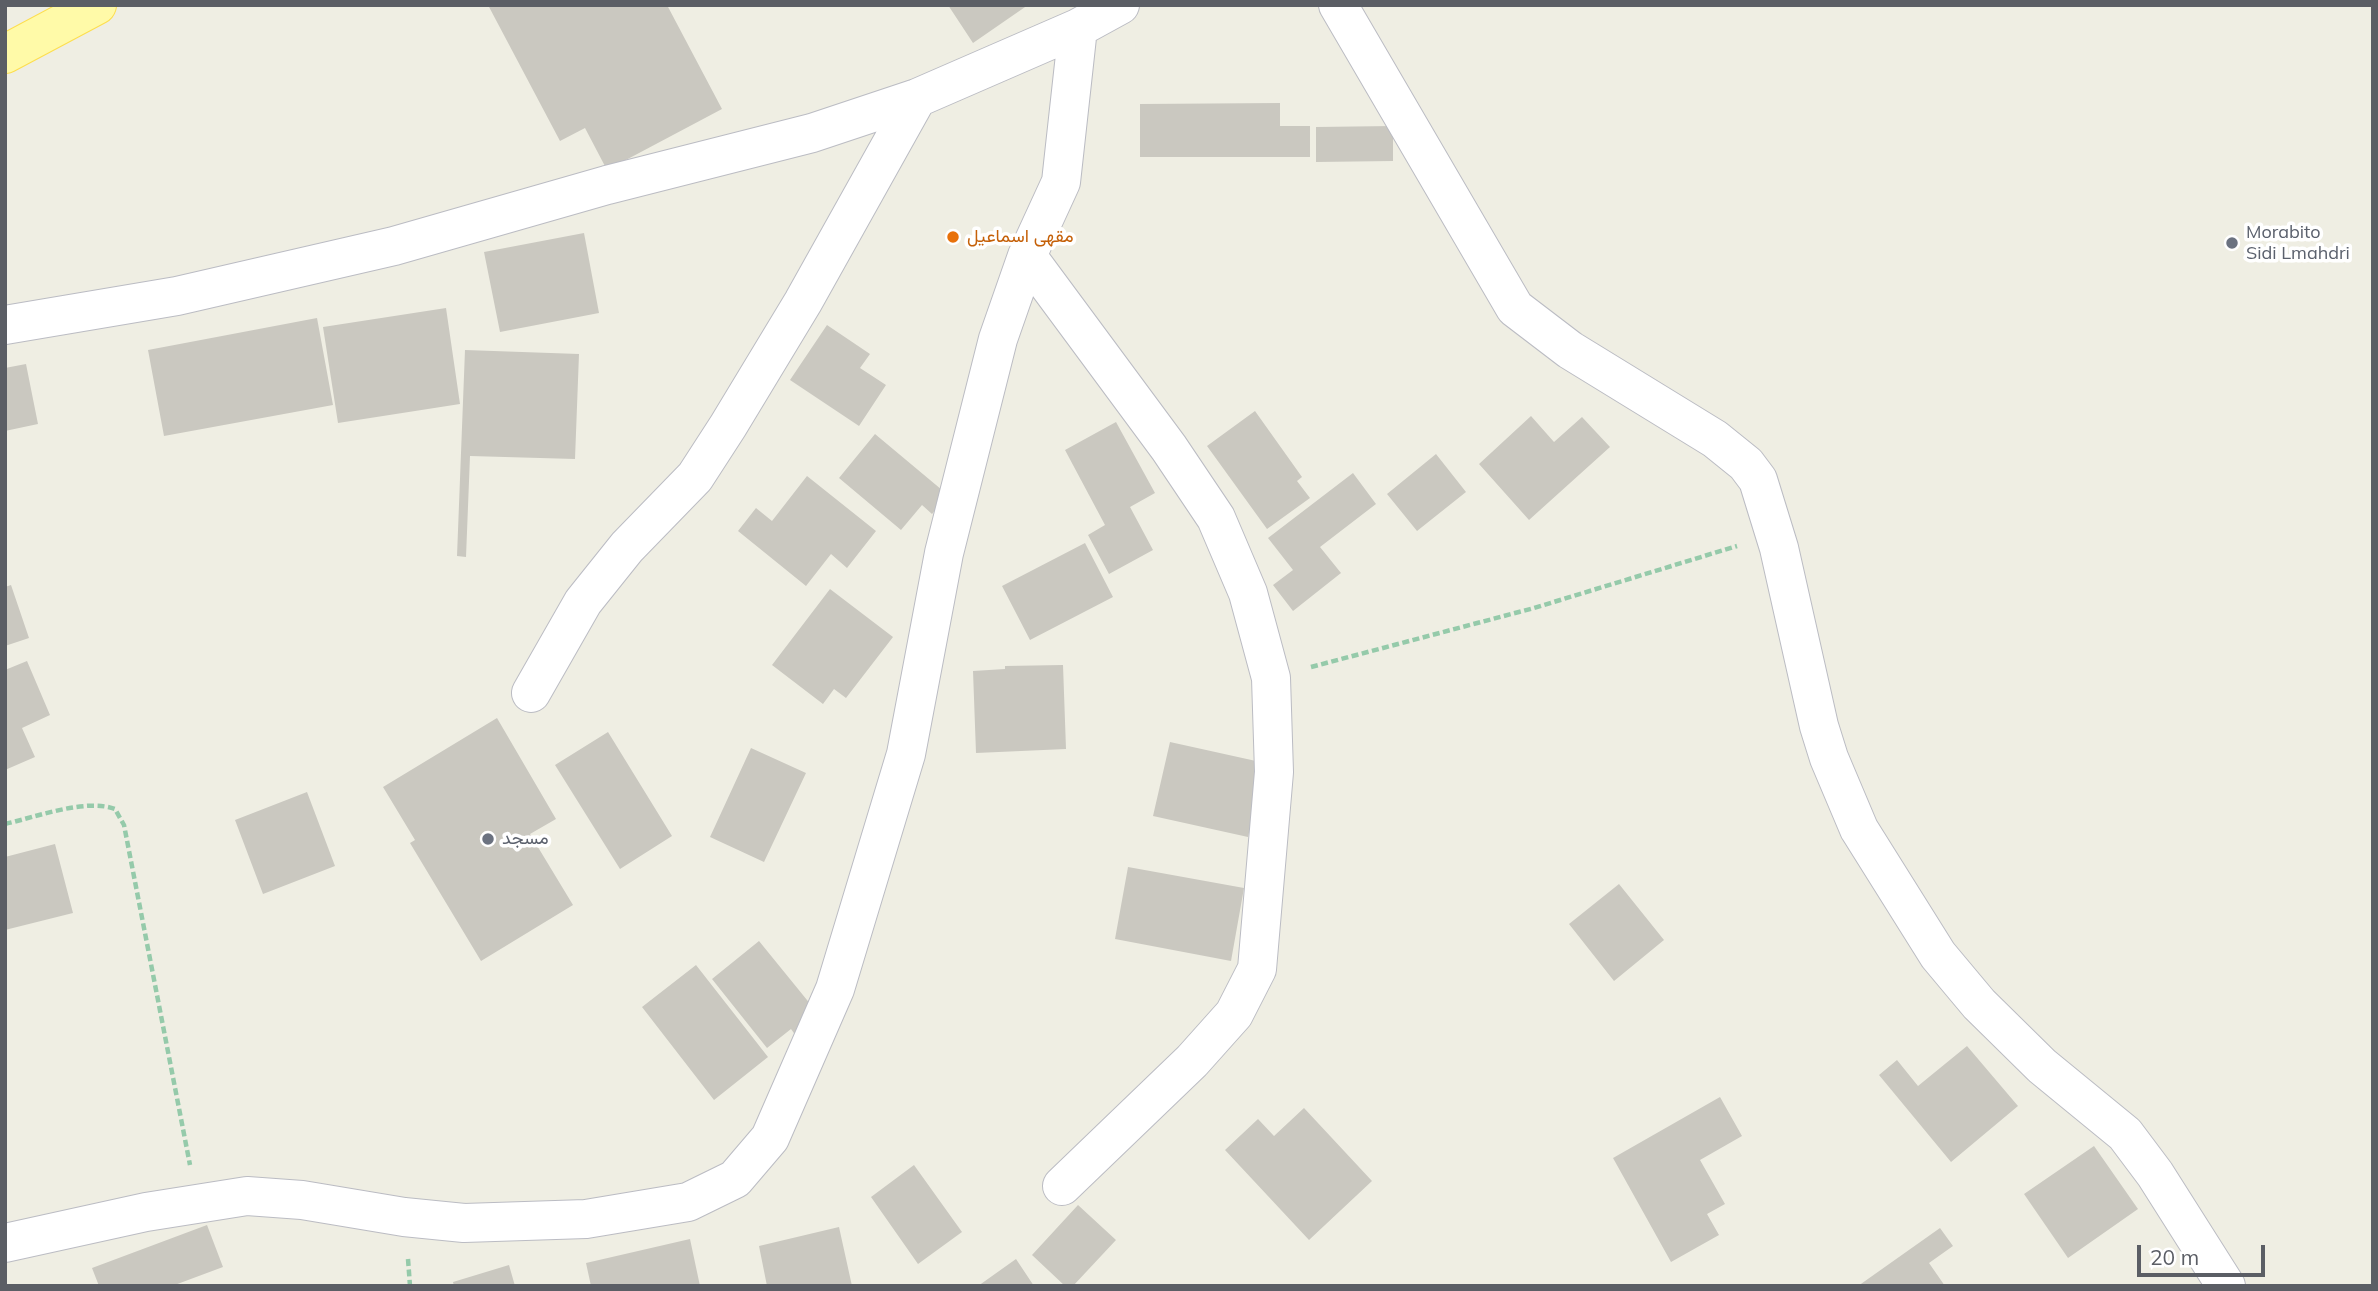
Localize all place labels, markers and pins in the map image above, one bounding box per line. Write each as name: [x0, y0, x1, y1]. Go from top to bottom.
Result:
place label: Morabito Sidi Lmahdri: [2246, 222, 2350, 264]
place label: مقهى اسماعيل: [967, 226, 1074, 248]
marker: مقهى اسماعيل: [945, 229, 961, 245]
marker: Morabito Sidi Lmahdri: [2224, 235, 2240, 251]
place label: مسجد: [502, 828, 549, 850]
marker: مسجد: [480, 831, 496, 847]

